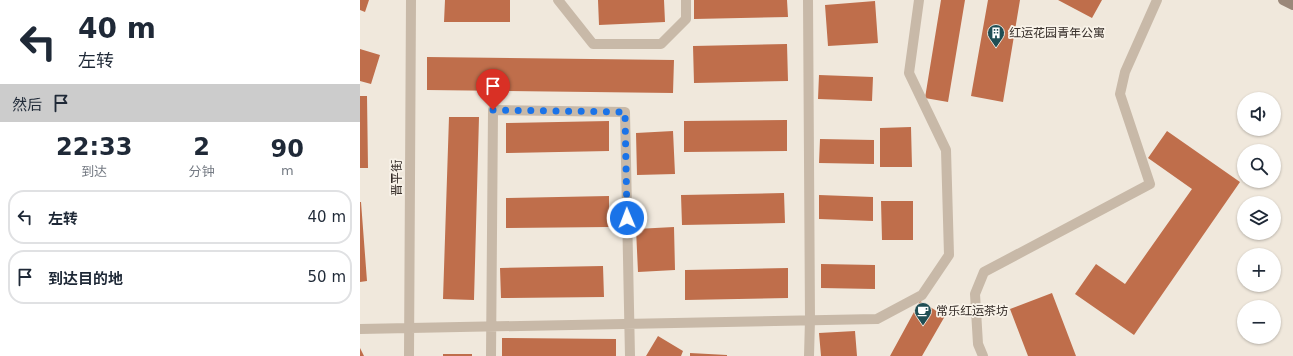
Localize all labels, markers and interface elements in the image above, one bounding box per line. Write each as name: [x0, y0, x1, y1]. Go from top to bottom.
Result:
text: 40 m: [78, 12, 156, 45]
icon: left: [12, 16, 64, 68]
building icon: 红运花园青年公寓: [986, 23, 1006, 48]
place label: 红运花园青年公寓: [1009, 26, 1105, 40]
text: 左转: [78, 50, 114, 71]
pin: [476, 69, 510, 110]
icon: arrive: [482, 75, 504, 97]
icon: arrive: [50, 92, 72, 114]
map controls: [1237, 92, 1281, 344]
button: sound: [1237, 92, 1281, 136]
text: 然后: [12, 96, 42, 114]
text: 22:33: [56, 133, 132, 161]
text: 2: [193, 133, 210, 161]
text: 90: [271, 135, 304, 163]
button: search: [1237, 144, 1281, 188]
street label: 晋平街: [390, 160, 404, 196]
text: m: [281, 163, 294, 178]
text: 到达: [81, 164, 107, 179]
text: 分钟: [188, 164, 214, 179]
button: layers: [1237, 196, 1281, 240]
position arrow: [606, 197, 648, 239]
icon: left: [14, 206, 36, 228]
text: 40 m: [308, 208, 346, 226]
text: 左转: [48, 210, 78, 228]
button: +: [1237, 248, 1281, 292]
icon: arrive: [14, 266, 36, 288]
text: 50 m: [308, 268, 346, 286]
text: 到达目的地: [48, 270, 123, 288]
button: −: [1237, 300, 1281, 344]
cafe icon: 常乐红运茶坊: [913, 301, 933, 326]
place label: 常乐红运茶坊: [936, 304, 1008, 318]

